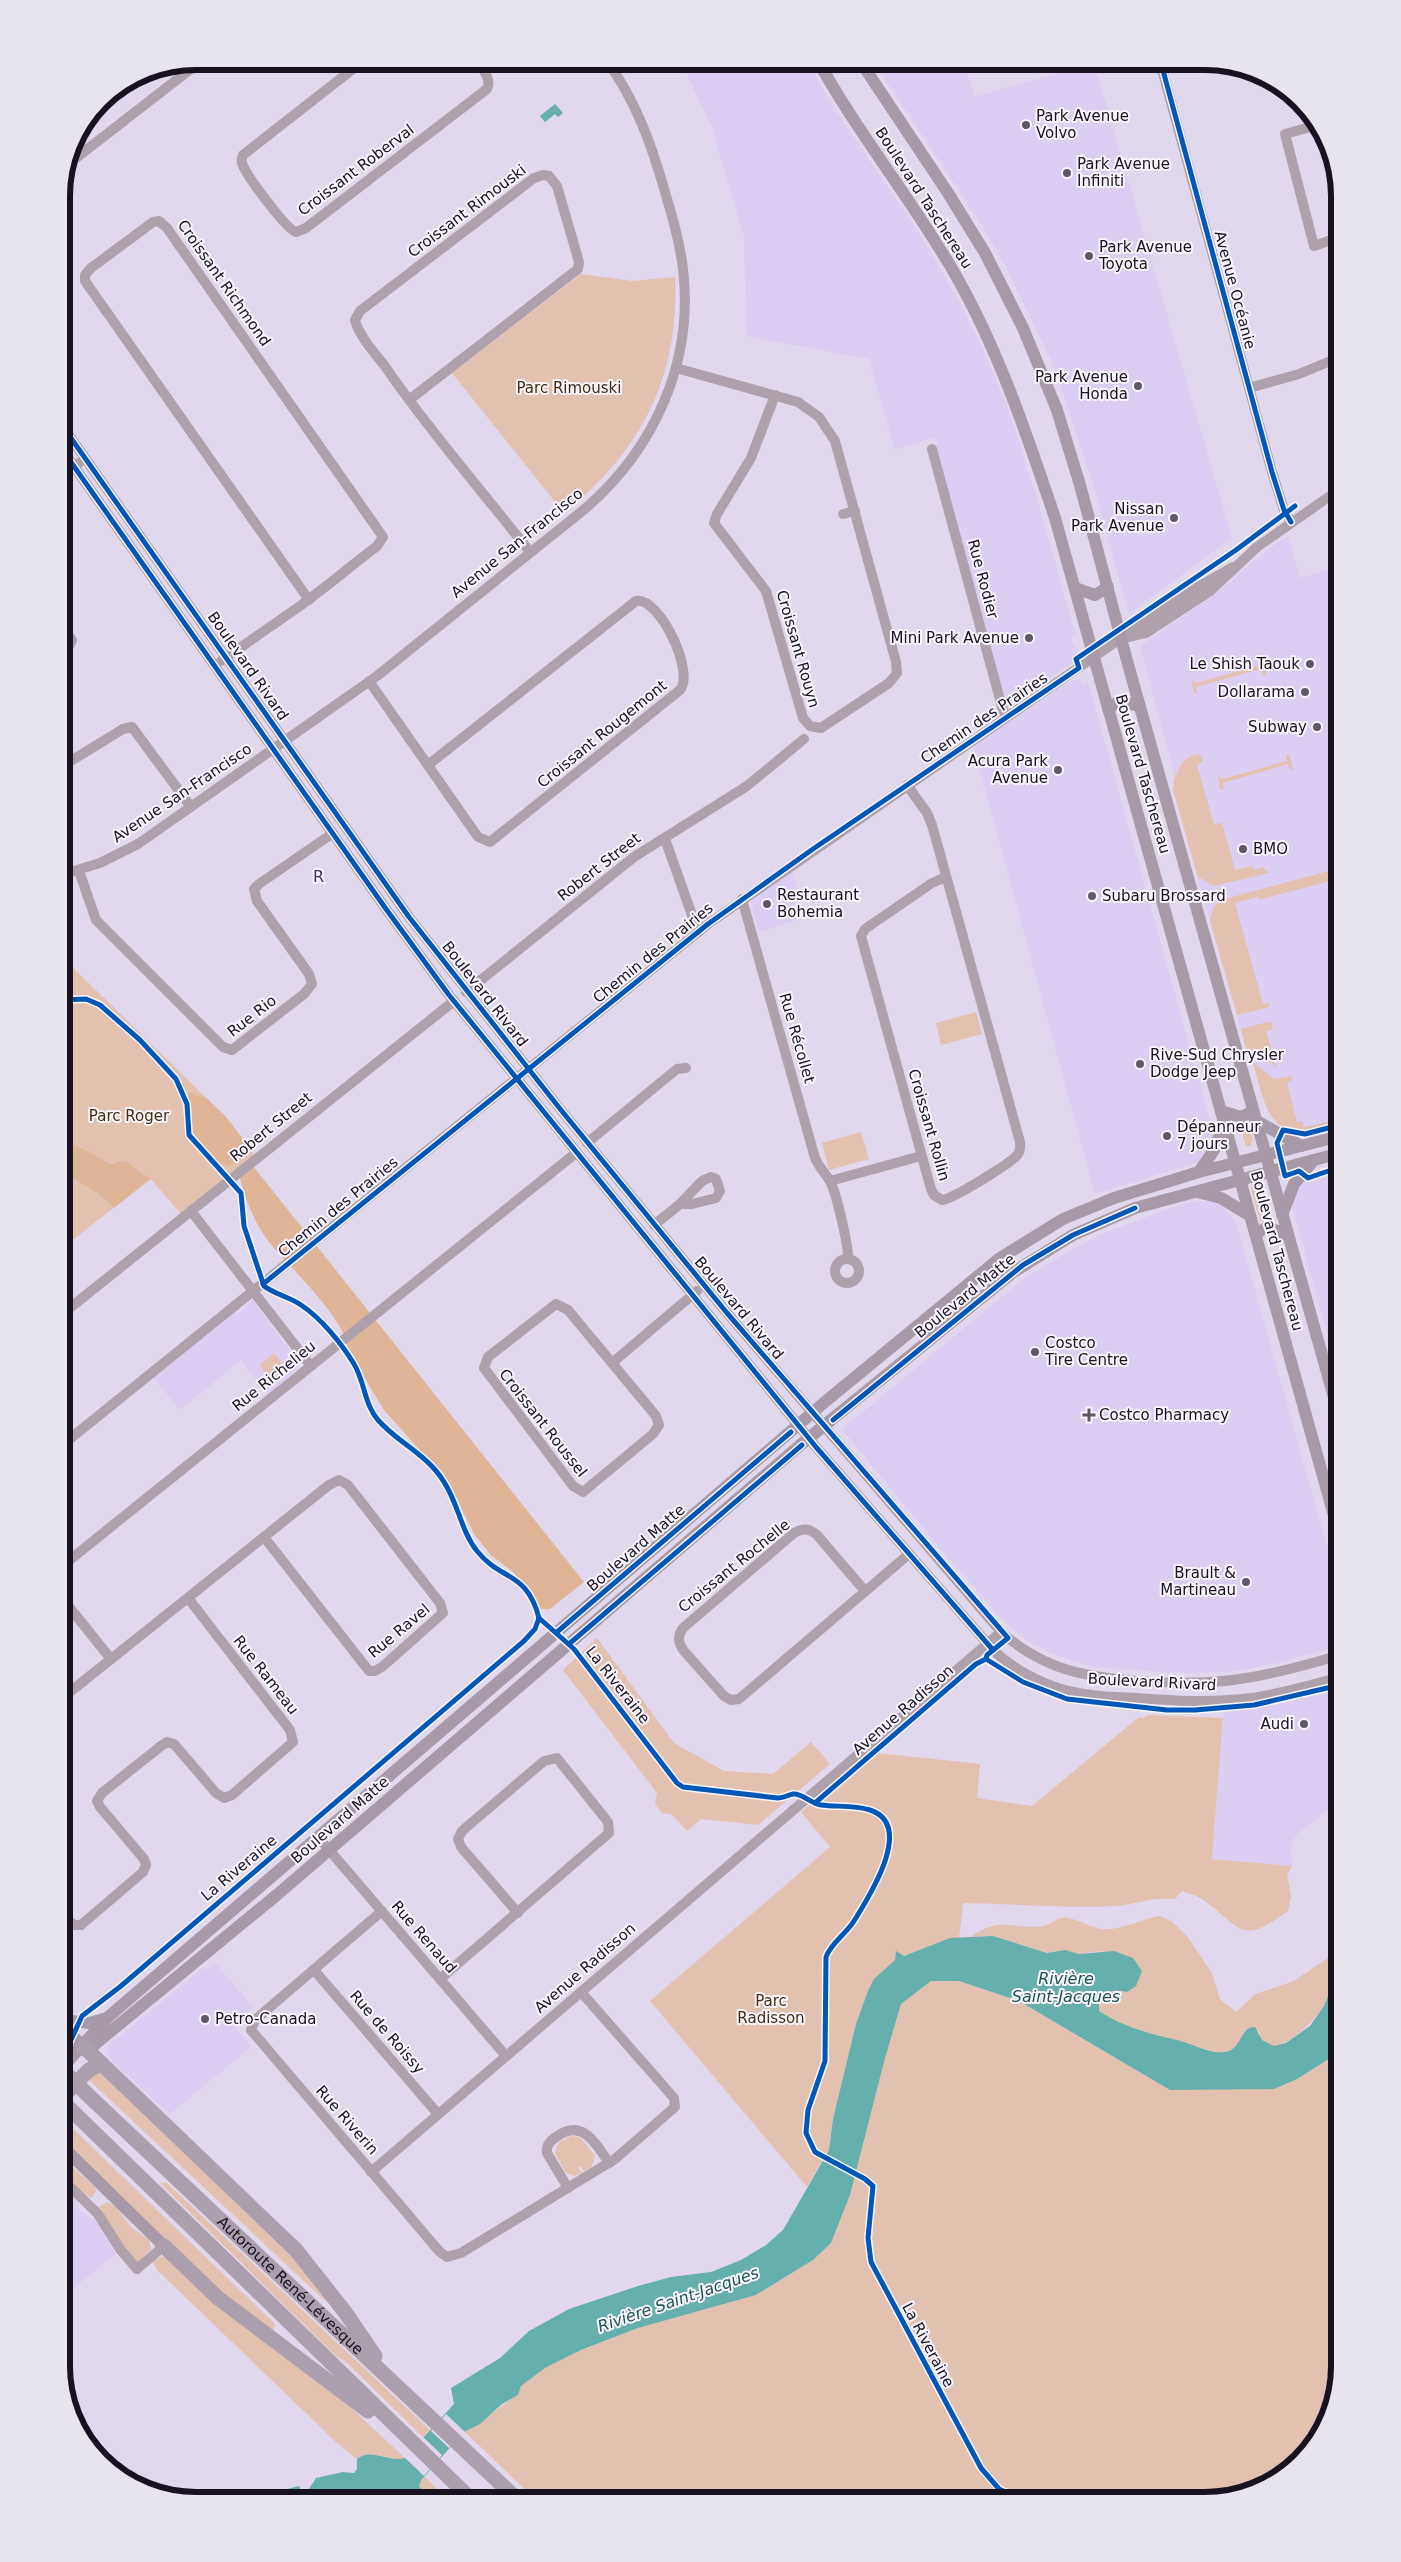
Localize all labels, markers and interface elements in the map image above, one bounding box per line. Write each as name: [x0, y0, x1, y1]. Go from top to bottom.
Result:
place label: Park Avenue Volvo: [1036, 107, 1129, 142]
marker: Park Avenue Volvo: [1020, 119, 1032, 131]
street label: Croissant Roberval: [294, 120, 418, 220]
street label: Boulevard Taschereau: [871, 124, 977, 272]
place label: Park Avenue Infiniti: [1077, 155, 1170, 190]
street label: Croissant Rimouski: [404, 161, 530, 261]
marker: Park Avenue Infiniti: [1061, 167, 1073, 179]
street label: Croissant Richmond: [174, 216, 274, 350]
street label: Avenue Océanie: [1211, 229, 1259, 351]
place label: Park Avenue Toyota: [1098, 238, 1192, 273]
marker: Park Avenue Toyota: [1083, 250, 1095, 262]
place label: Park Avenue Honda: [1035, 368, 1128, 403]
park label: Parc Rimouski: [517, 379, 621, 397]
marker: Park Avenue Honda: [1132, 380, 1144, 392]
street label: Avenue San-Francisco: [448, 484, 586, 602]
place label: Nissan Park Avenue: [1071, 500, 1164, 535]
marker: Nissan Park Avenue: [1168, 512, 1180, 524]
street label: Rue Rodier: [964, 537, 1002, 621]
street label: Croissant Rouyn: [773, 588, 823, 710]
street label: Boulevard Rivard: [204, 608, 292, 724]
place label: Mini Park Avenue: [891, 629, 1019, 647]
marker: Mini Park Avenue: [1023, 632, 1035, 644]
place label: Le Shish Taouk: [1189, 655, 1300, 673]
marker: Le Shish Taouk: [1304, 658, 1316, 670]
street label: Chemin des Prairies: [917, 669, 1051, 767]
street label: Croissant Rougemont: [534, 676, 670, 792]
place label: Dollarama: [1218, 683, 1295, 701]
marker: Dollarama: [1299, 686, 1311, 698]
street label: Boulevard Taschereau: [1112, 692, 1174, 856]
place label: Subway: [1248, 718, 1307, 736]
marker: Subway: [1311, 721, 1323, 733]
street label: Avenue San-Francisco: [109, 740, 255, 846]
place label: Acura Park Avenue: [968, 752, 1048, 787]
marker: Acura Park Avenue: [1052, 764, 1064, 776]
street label: Robert Street: [554, 829, 644, 905]
place label: BMO: [1253, 840, 1288, 858]
marker: BMO: [1237, 843, 1249, 855]
district label: R: [313, 867, 325, 886]
place label: Restaurant Bohemia: [777, 886, 859, 921]
place label: Subaru Brossard: [1102, 887, 1226, 905]
marker: Subaru Brossard: [1086, 890, 1098, 902]
marker: Restaurant Bohemia: [761, 898, 773, 910]
street label: Chemin des Prairies: [589, 899, 717, 1007]
street label: Boulevard Rivard: [438, 938, 532, 1050]
street label: Rue Rio: [224, 991, 280, 1041]
street label: Rue Récollet: [776, 991, 819, 1085]
place label: Rive-Sud Chrysler Dodge Jeep: [1150, 1046, 1285, 1081]
marker: Rive-Sud Chrysler Dodge Jeep: [1134, 1058, 1146, 1070]
street label: Croissant Rollin: [904, 1067, 954, 1183]
street label: Robert Street: [226, 1088, 316, 1165]
park label: Parc Roger: [89, 1107, 170, 1125]
place label: Dépanneur 7 jours: [1177, 1118, 1261, 1153]
marker: Dépanneur 7 jours: [1161, 1130, 1173, 1142]
street label: Chemin des Prairies: [274, 1153, 402, 1261]
street label: Boulevard Taschereau: [1247, 1169, 1307, 1333]
street label: Boulevard Matte: [911, 1250, 1019, 1342]
street label: Boulevard Rivard: [691, 1253, 787, 1363]
place label: Costco Tire Centre: [1044, 1334, 1128, 1369]
street label: Rue Richelieu: [229, 1337, 319, 1415]
marker: Costco Tire Centre: [1029, 1346, 1041, 1358]
street label: Croissant Roussel: [495, 1365, 591, 1481]
place label: Costco Pharmacy: [1099, 1406, 1229, 1424]
marker: Costco Pharmacy: [1083, 1409, 1095, 1421]
street label: Boulevard Matte: [583, 1501, 689, 1595]
street label: Croissant Rochelle: [675, 1516, 793, 1616]
place label: Brault & Martineau: [1160, 1564, 1236, 1599]
marker: Brault & Martineau: [1240, 1576, 1252, 1588]
street label: Rue Ravel: [365, 1600, 433, 1662]
street label: Rue Rameau: [230, 1632, 302, 1718]
street label: La Riveraine: [582, 1643, 654, 1727]
street label: Avenue Radisson: [849, 1661, 957, 1759]
street label: Boulevard Rivard: [1087, 1670, 1217, 1694]
place label: Audi: [1261, 1715, 1294, 1733]
marker: Audi: [1298, 1718, 1310, 1730]
street label: Boulevard Matte: [287, 1773, 393, 1867]
street label: La Riveraine: [197, 1831, 281, 1905]
street label: Rue Renaud: [388, 1897, 460, 1977]
street label: Avenue Radisson: [531, 1919, 639, 2017]
water label: Rivière Saint-Jacques: [1012, 1969, 1120, 2006]
street label: Rue de Roissy: [346, 1987, 428, 2077]
park label: Parc Radisson: [737, 1992, 805, 2027]
place label: Petro-Canada: [215, 2010, 316, 2028]
marker: Petro-Canada: [199, 2013, 211, 2025]
street label: Rue Riverin: [312, 2082, 382, 2158]
street label: Autoroute René-Lévesque: [213, 2212, 367, 2359]
water label: Rivière Saint-Jacques: [595, 2263, 761, 2336]
street label: La Riveraine: [898, 2300, 958, 2390]

